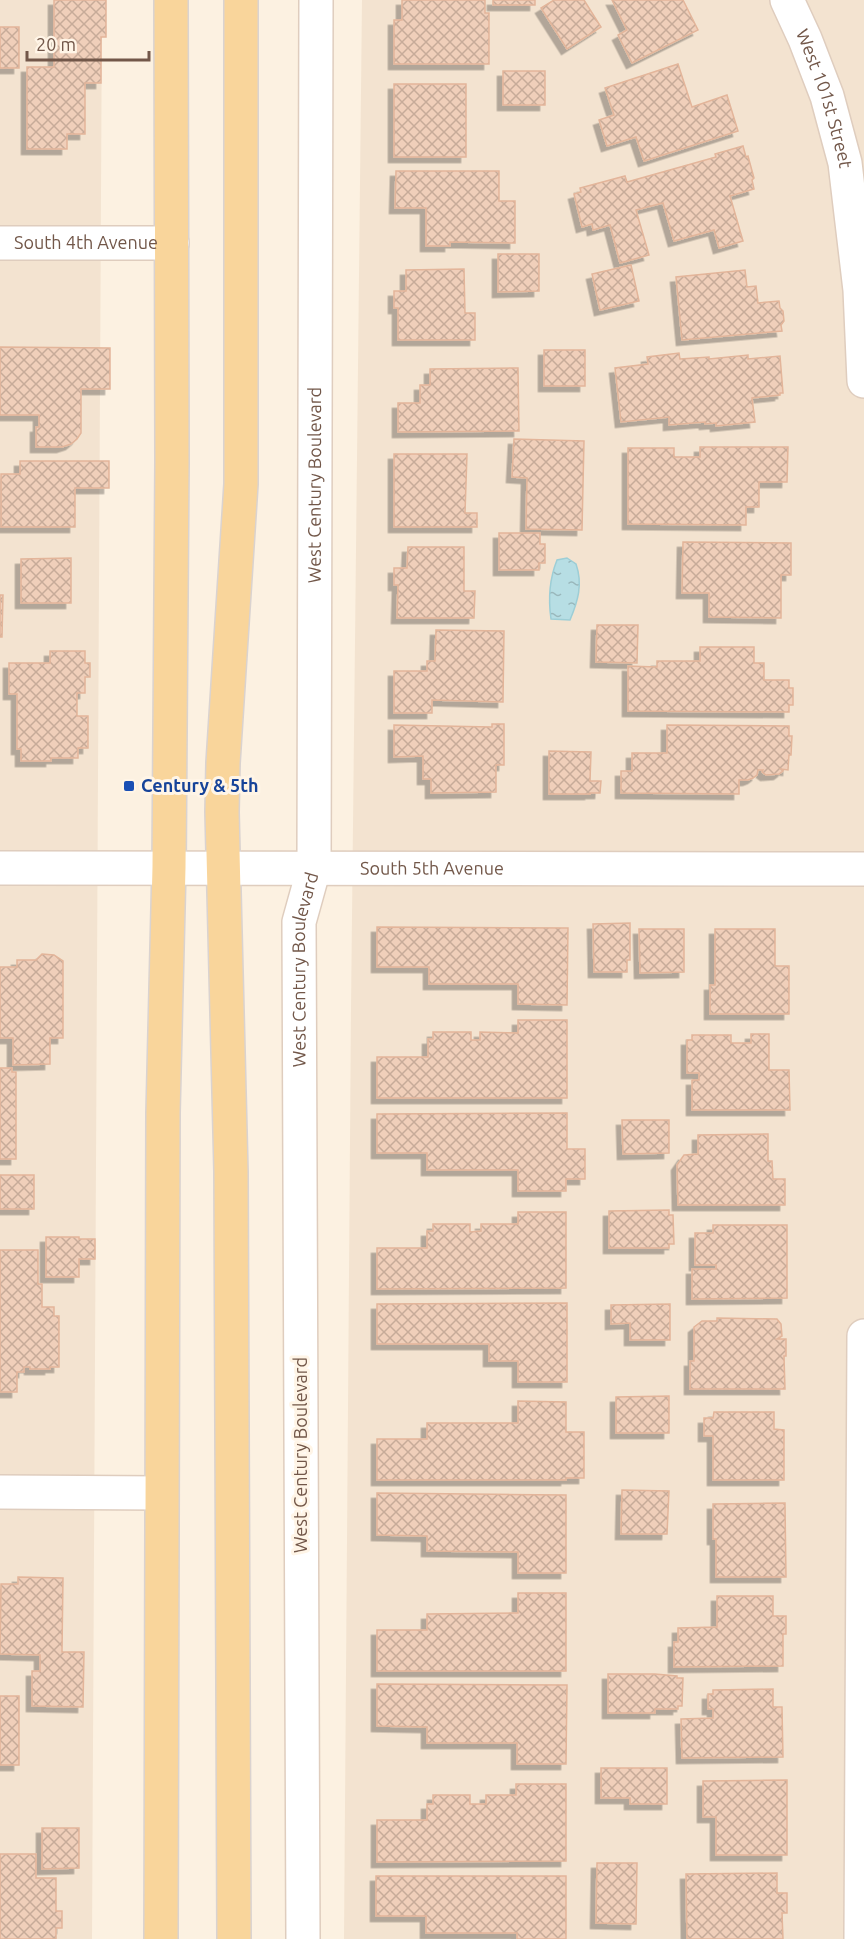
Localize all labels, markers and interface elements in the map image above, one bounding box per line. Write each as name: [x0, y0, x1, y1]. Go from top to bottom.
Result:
scale bar: [27, 24, 148, 62]
street label: West 101st Street: [793, 26, 857, 169]
text: 20 m: [36, 34, 76, 54]
street label: South 4th Avenue: [14, 232, 158, 252]
street label: West Century Boulevard: [304, 387, 324, 583]
place label: Century & 5th: [141, 775, 258, 795]
marker: Century & 5th: [122, 779, 136, 793]
street label: South 5th Avenue: [360, 857, 504, 878]
street label: West Century Boulevard: [288, 870, 321, 1067]
street label: West Century Boulevard: [290, 1357, 310, 1553]

